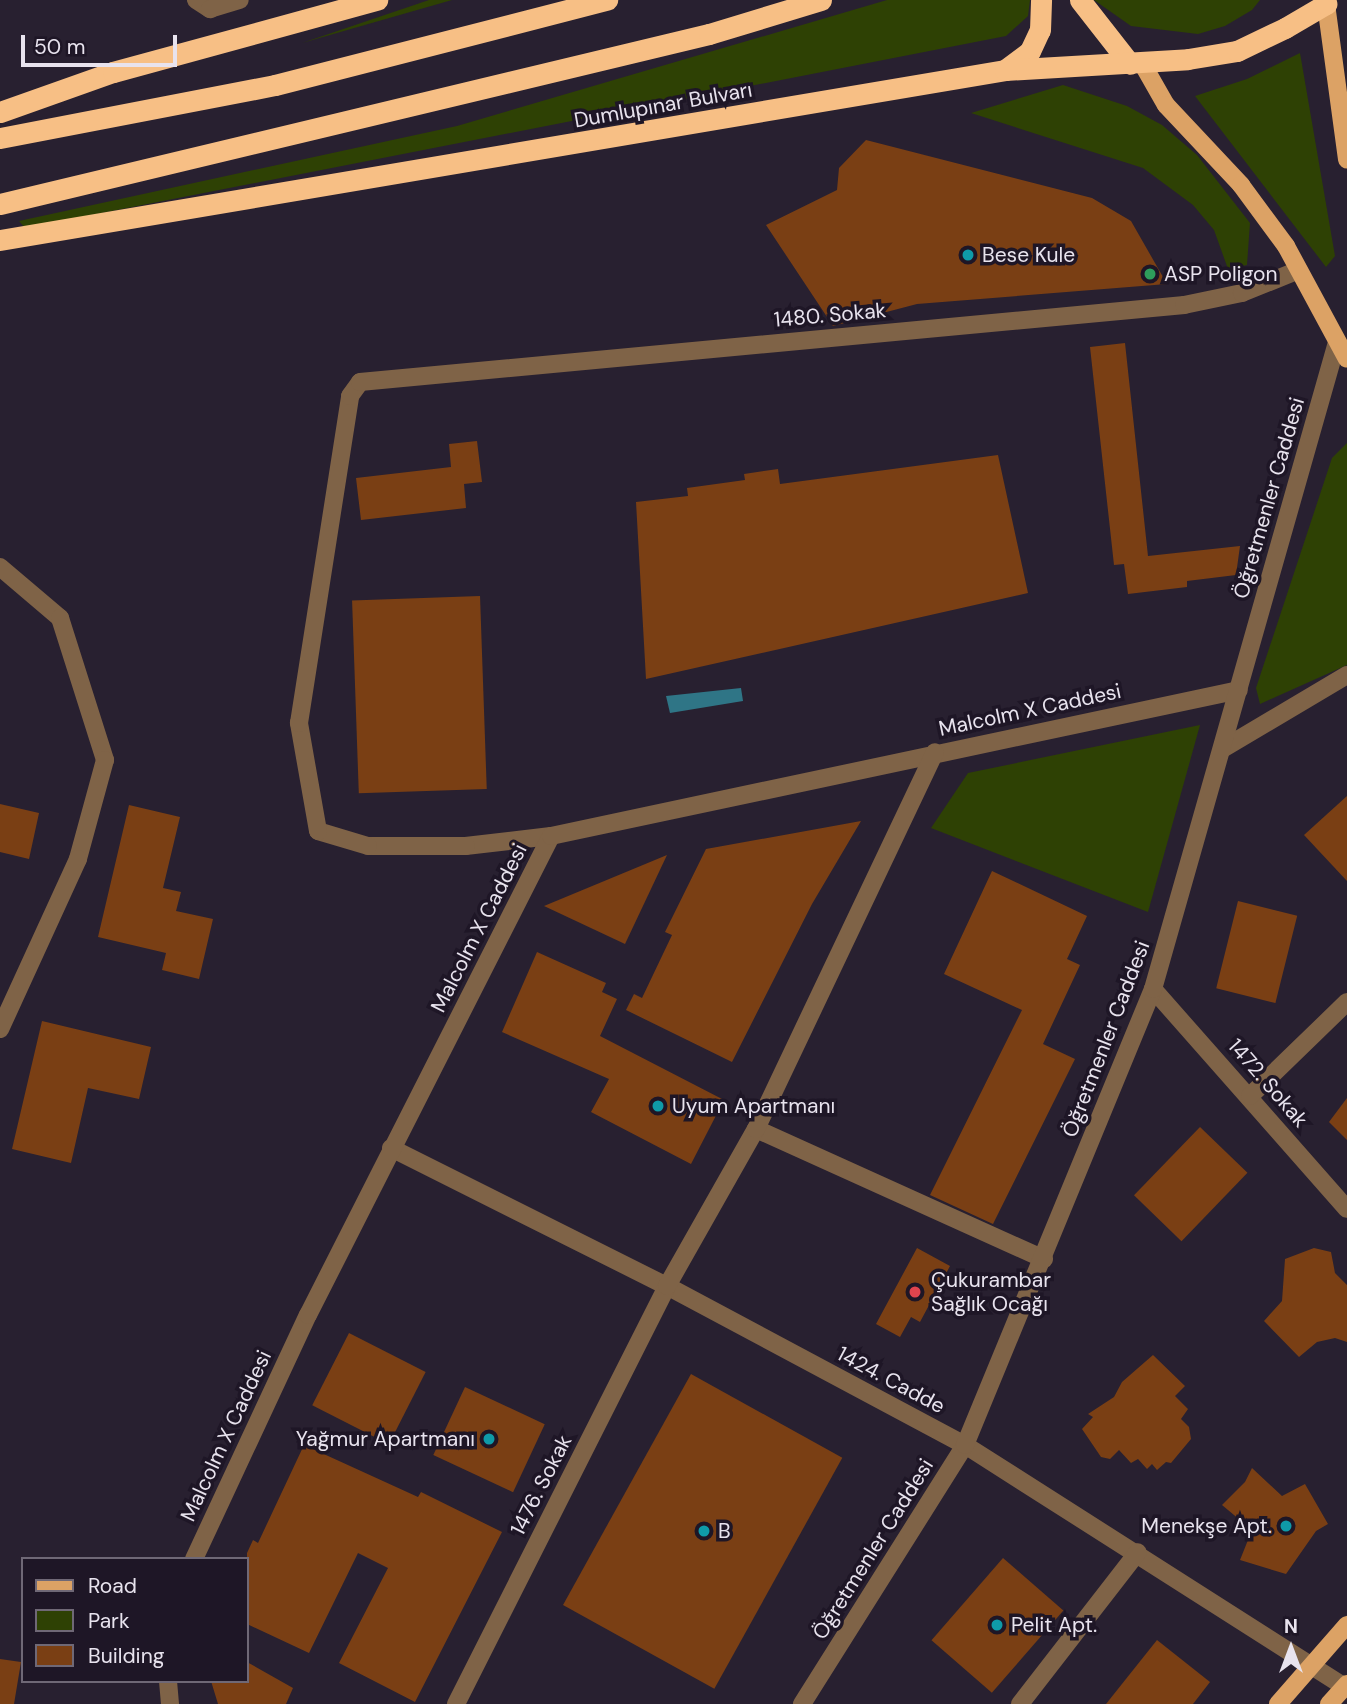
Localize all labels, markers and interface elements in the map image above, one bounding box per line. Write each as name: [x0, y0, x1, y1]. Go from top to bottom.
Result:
scale bar: [24, 21, 180, 65]
text: 50 m: [34, 33, 85, 61]
street label: Dumlupınar Bulvarı: [572, 77, 754, 133]
place label: Bese Kule: [982, 242, 1075, 268]
marker: Bese Kule: [960, 247, 976, 263]
place label: ASP Poligon: [1164, 261, 1277, 287]
marker: ASP Poligon: [1142, 266, 1158, 282]
street label: 1480. Sokak: [773, 298, 887, 332]
street label: Öğretmenler Caddesi: [1228, 394, 1310, 602]
street label: Malcolm X Caddesi: [937, 678, 1123, 742]
street label: Malcolm X Caddesi: [426, 840, 532, 1016]
street label: Öğretmenler Caddesi: [1057, 937, 1155, 1141]
street label: 1472. Sokak: [1223, 1034, 1313, 1132]
place label: Uyum Apartmanı: [672, 1093, 835, 1119]
marker: Uyum Apartmanı: [650, 1098, 666, 1114]
place label: Çukurambar Sağlık Ocağı: [931, 1267, 1051, 1317]
marker: Çukurambar Sağlık Ocağı: [905, 1282, 925, 1302]
street label: 1424. Cadde: [833, 1341, 949, 1419]
street label: Malcolm X Caddesi: [175, 1346, 277, 1526]
place label: Yağmur Apartmanı: [296, 1426, 475, 1452]
marker: Yağmur Apartmanı: [481, 1431, 497, 1447]
street label: 1476. Sokak: [505, 1431, 577, 1539]
street label: Öğretmenler Caddesi: [807, 1454, 939, 1644]
place label: Menekşe Apt.: [1141, 1513, 1272, 1539]
place label: B: [718, 1518, 731, 1544]
marker: Menekşe Apt.: [1278, 1518, 1294, 1534]
marker: B: [696, 1523, 712, 1539]
legend: [21, 1557, 248, 1683]
text: Road: [88, 1572, 137, 1600]
text: Park: [88, 1607, 129, 1635]
place label: Pelit Apt.: [1011, 1612, 1097, 1638]
north arrow: [1256, 1613, 1326, 1683]
text: N: [1284, 1614, 1298, 1639]
marker: Pelit Apt.: [989, 1617, 1005, 1633]
text: Building: [88, 1642, 164, 1670]

